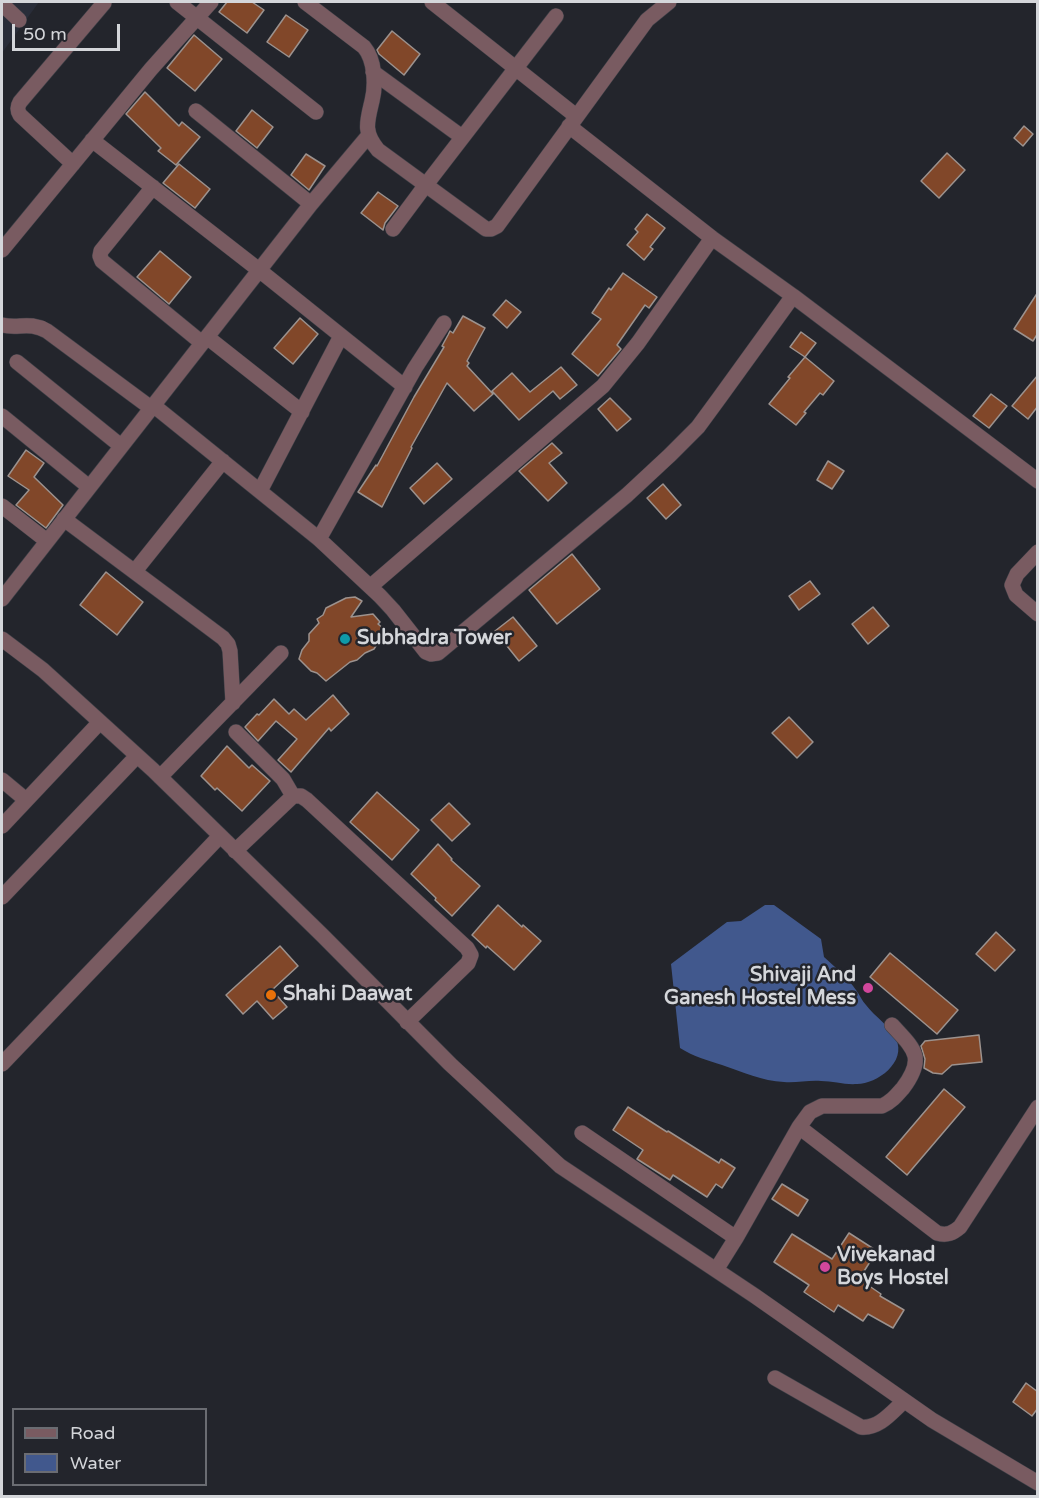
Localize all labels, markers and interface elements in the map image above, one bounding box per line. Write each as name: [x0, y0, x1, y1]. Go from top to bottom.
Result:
scale bar: [15, 12, 123, 50]
text: 50 m: [23, 23, 67, 45]
place label: Subhadra Tower: [357, 627, 512, 651]
marker: Subhadra Tower: [338, 632, 352, 646]
place label: Shivaji And Ganesh Hostel Mess: [664, 964, 856, 1011]
marker: Shivaji And Ganesh Hostel Mess: [861, 981, 875, 995]
place label: Shahi Daawat: [283, 983, 412, 1007]
marker: Shahi Daawat: [264, 988, 278, 1002]
place label: Vivekanad Boys Hostel: [837, 1244, 949, 1291]
marker: Vivekanad Boys Hostel: [818, 1260, 832, 1274]
legend: [12, 1408, 207, 1486]
text: Road: [70, 1422, 115, 1444]
text: Water: [70, 1452, 121, 1474]

